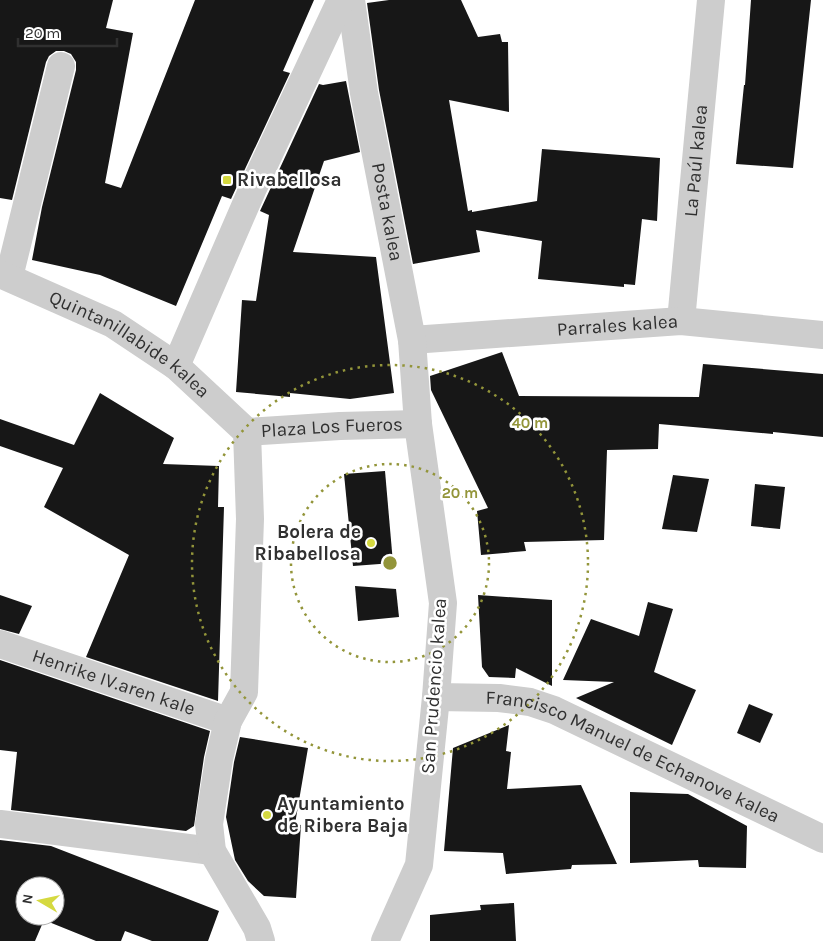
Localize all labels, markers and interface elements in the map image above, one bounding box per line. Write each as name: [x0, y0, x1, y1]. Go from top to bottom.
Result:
scale bar: [18, 15, 116, 47]
text: 20 m: [25, 24, 60, 42]
street label: La Paúl kalea: [680, 103, 712, 218]
street label: Posta kalea: [367, 161, 407, 263]
place label: Rivabellosa: [237, 169, 342, 191]
marker: Rivabellosa: [221, 174, 233, 186]
street label: Quintanillabide kalea: [46, 286, 214, 403]
street label: Parrales kalea: [556, 310, 679, 341]
street label: Plaza Los Fueros: [260, 413, 403, 442]
text: 40 m: [512, 414, 548, 432]
text: 20 m: [442, 484, 478, 502]
place label: Bolera de Ribabellosa: [255, 521, 361, 565]
marker: Bolera de Ribabellosa: [365, 537, 377, 549]
centre of rings: [381, 554, 399, 572]
street label: San Prudencio kalea: [417, 597, 451, 775]
street label: Henrike IV.aren kale: [29, 645, 198, 720]
street label: Francisco Manuel de Echanove kalea: [486, 687, 783, 827]
place label: Ayuntamiento de Ribera Baja: [277, 793, 408, 837]
marker: Ayuntamiento de Ribera Baja: [261, 809, 273, 821]
north arrow: [15, 876, 65, 926]
text: N: [18, 893, 37, 905]

